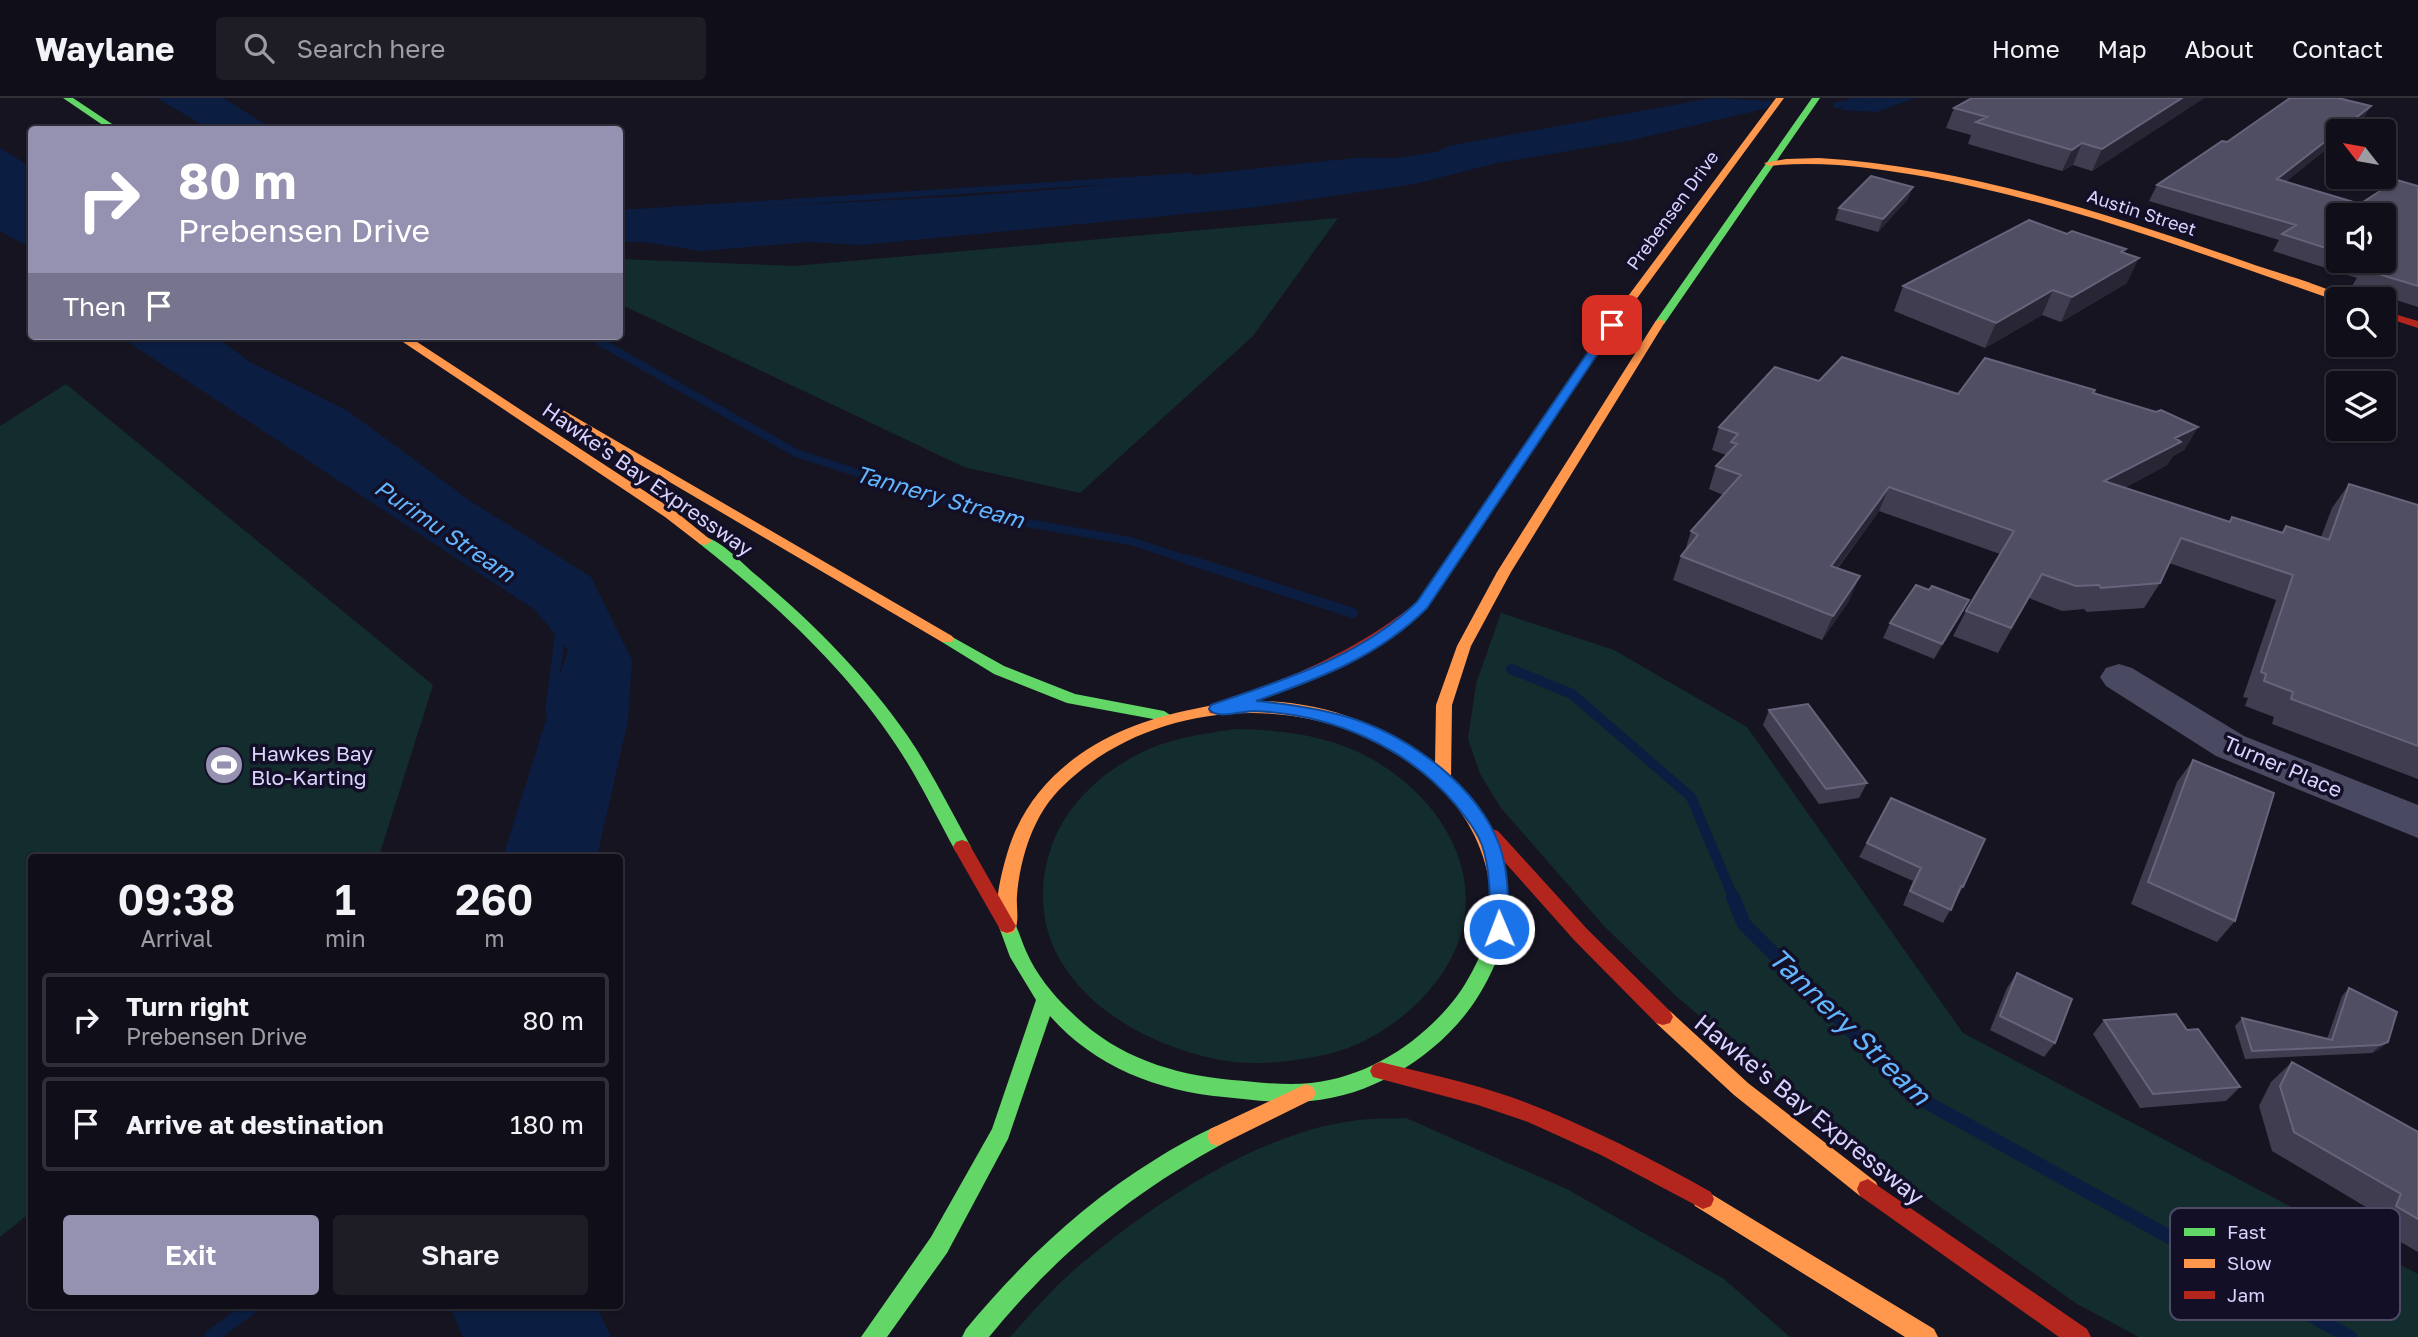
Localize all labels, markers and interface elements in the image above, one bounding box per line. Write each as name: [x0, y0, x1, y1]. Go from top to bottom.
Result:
search box: [216, 17, 706, 80]
text: Waylane: [35, 29, 174, 68]
icon: search: [240, 29, 278, 67]
text: Search here: [296, 33, 445, 64]
text: Home: [1992, 34, 2060, 63]
text: Map: [2098, 34, 2147, 63]
text: About: [2185, 34, 2254, 63]
text: Contact: [2292, 34, 2383, 63]
north arrow: [2326, 119, 2396, 189]
map controls: [2326, 119, 2396, 441]
street label: Prebensen Drive: [1621, 146, 1723, 274]
text: 80 m: [178, 151, 296, 210]
icon: right: [63, 154, 154, 245]
street label: Austin Street: [2085, 184, 2199, 240]
button: sound: [2326, 203, 2396, 273]
text: Prebensen Drive: [178, 211, 430, 249]
icon: arrive: [140, 287, 178, 325]
button: search: [2326, 287, 2396, 357]
text: Then: [63, 291, 126, 322]
pin: [1582, 295, 1642, 355]
icon: arrive: [1593, 306, 1631, 344]
button: layers: [2326, 371, 2396, 441]
street label: Hawke's Bay Expressway: [538, 396, 758, 562]
water label: Tannery Stream: [853, 459, 1029, 534]
water label: Purimu Stream: [370, 473, 522, 588]
street label: Turner Place: [2220, 729, 2346, 803]
place label: Hawkes Bay Blo-Karting: [251, 740, 373, 790]
sports icon: Hawkes Bay Blo-Karting: [203, 744, 245, 786]
text: 09:38: [118, 874, 235, 924]
text: 1: [335, 874, 356, 924]
text: 260: [455, 874, 533, 924]
position arrow: [1462, 892, 1536, 966]
text: Arrival: [140, 924, 213, 952]
text: min: [325, 924, 366, 952]
text: m: [484, 924, 505, 952]
water label: Tannery Stream: [1762, 941, 1939, 1112]
text: Turn right: [126, 991, 249, 1022]
icon: right: [67, 1001, 105, 1039]
text: 80 m: [523, 1005, 584, 1036]
street label: Hawke's Bay Expressway: [1689, 1007, 1931, 1211]
text: Prebensen Drive: [126, 1022, 307, 1050]
icon: arrive: [67, 1105, 105, 1143]
text: Arrive at destination: [126, 1109, 384, 1140]
text: 180 m: [510, 1109, 584, 1140]
legend: [2170, 1208, 2400, 1320]
button: Exit: [63, 1215, 319, 1295]
button: Share: [333, 1215, 588, 1295]
text: Fast: [2227, 1220, 2266, 1243]
text: Slow: [2227, 1251, 2272, 1274]
text: Jam: [2227, 1283, 2265, 1306]

